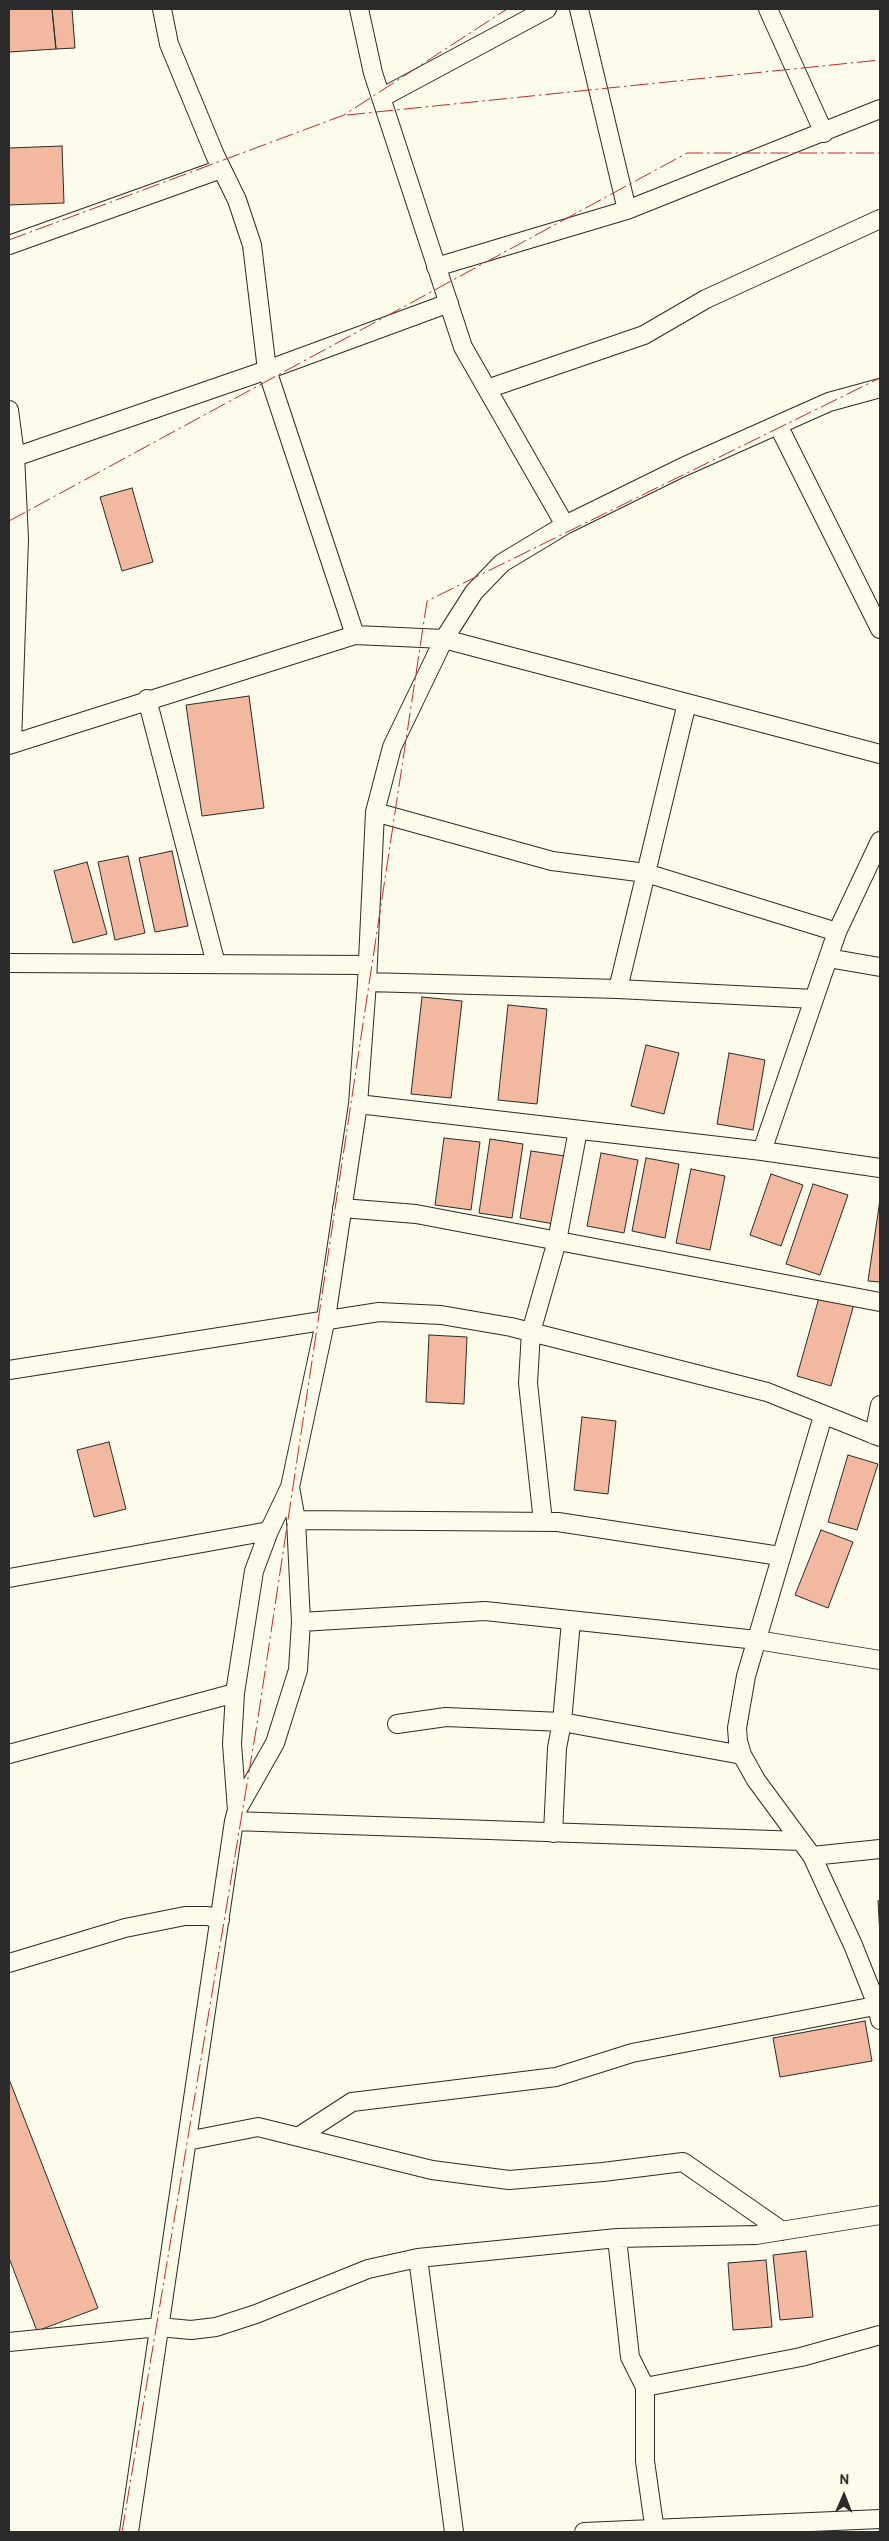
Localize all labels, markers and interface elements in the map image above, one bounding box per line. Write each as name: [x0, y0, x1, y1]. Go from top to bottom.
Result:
north arrow: [819, 2471, 869, 2521]
text: N: [839, 2472, 849, 2489]

